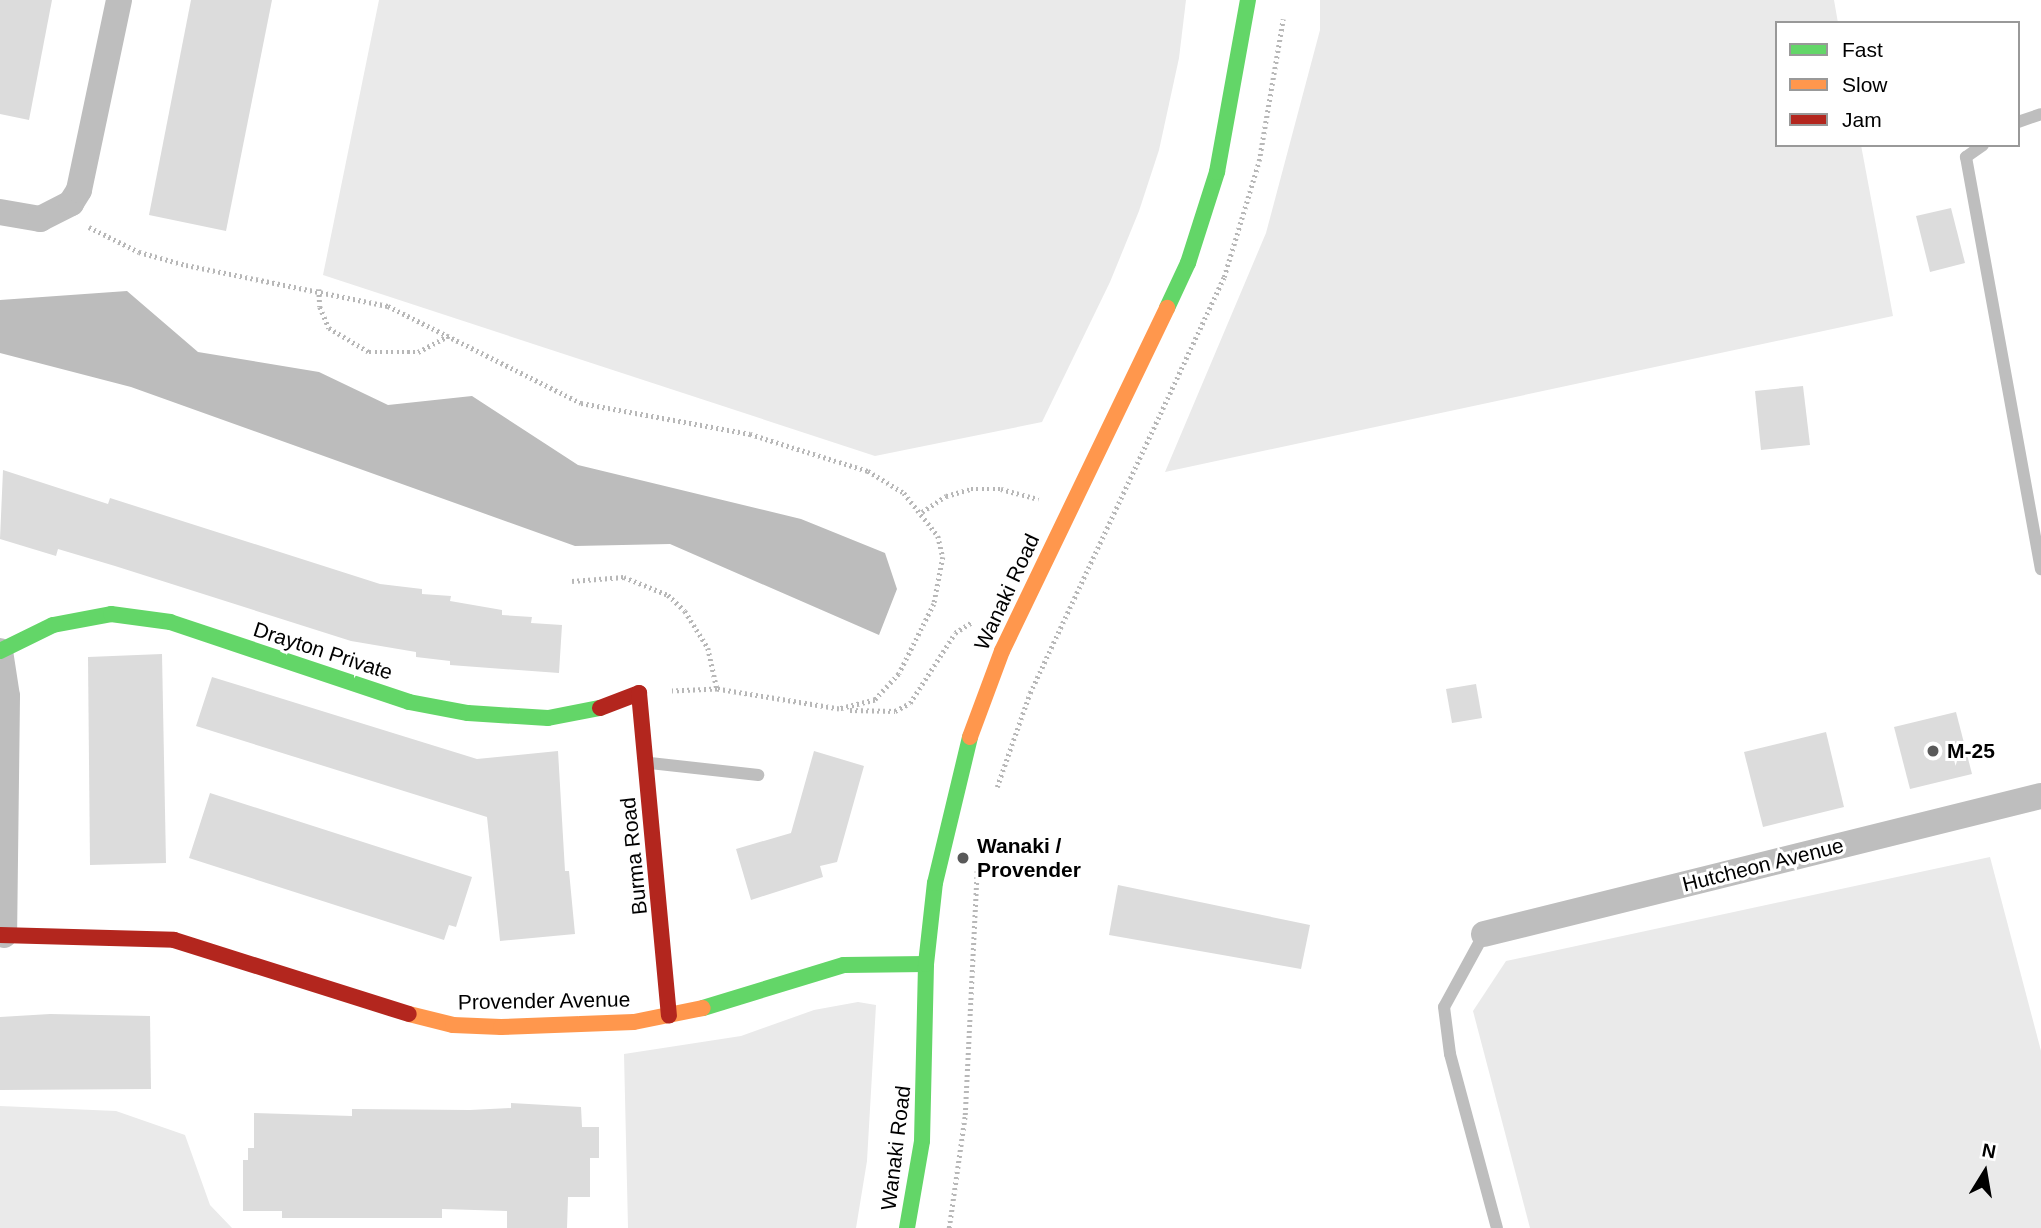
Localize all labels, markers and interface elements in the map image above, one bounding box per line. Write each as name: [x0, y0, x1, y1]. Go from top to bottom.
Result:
legend: [1775, 21, 2020, 147]
text: Fast: [1842, 38, 1883, 61]
text: Slow: [1842, 73, 1888, 96]
text: Jam: [1842, 108, 1882, 131]
street label: Wanaki Road: [969, 530, 1045, 654]
street label: Drayton Private: [250, 617, 396, 685]
place label: M-25: [1947, 738, 1995, 764]
marker: M-25: [1925, 743, 1941, 759]
street label: Burma Road: [615, 796, 653, 916]
place label: Wanaki / Provender: [977, 833, 1081, 883]
street label: Hutcheon Avenue: [1679, 833, 1847, 897]
marker: Wanaki / Provender: [955, 850, 971, 866]
street label: Provender Avenue: [457, 987, 631, 1015]
street label: Wanaki Road: [876, 1084, 916, 1212]
north arrow: [1950, 1137, 2020, 1207]
text: N: [1980, 1139, 1998, 1163]

